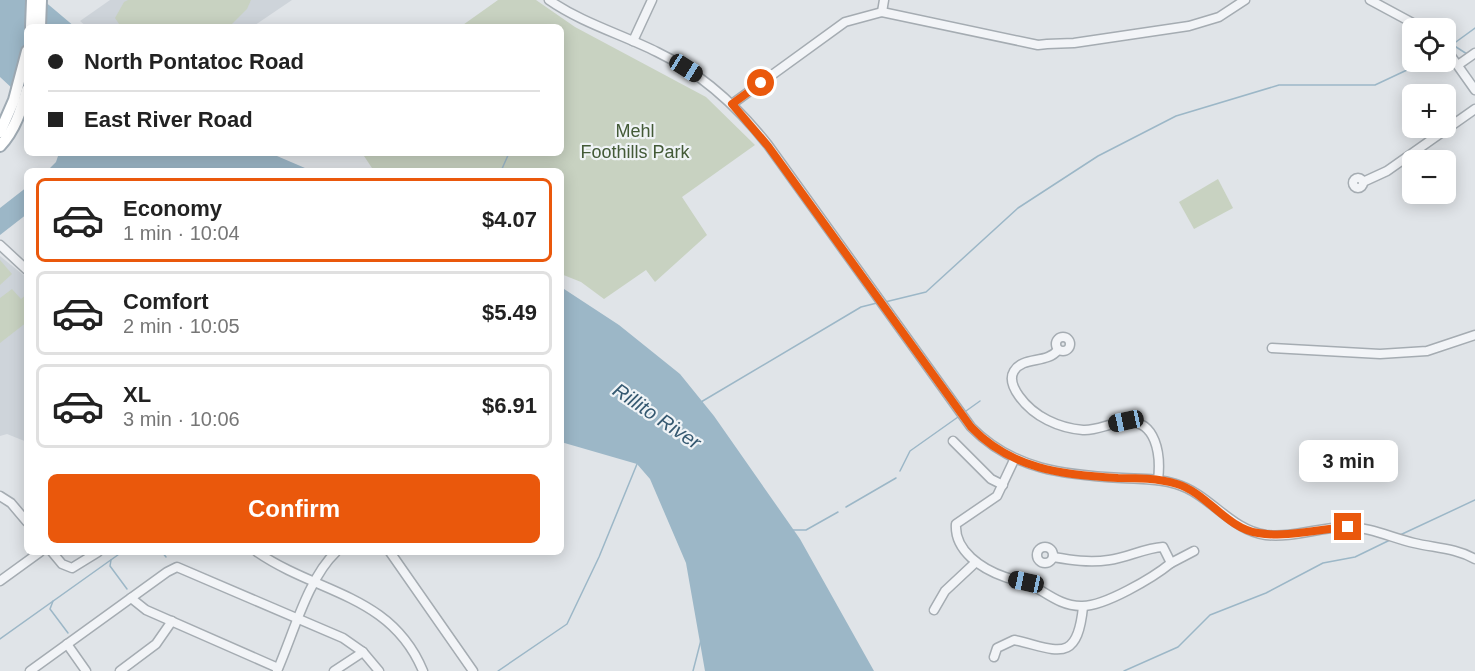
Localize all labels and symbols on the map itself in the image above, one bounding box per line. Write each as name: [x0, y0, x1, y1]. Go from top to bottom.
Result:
car: [666, 51, 706, 85]
route start: [747, 69, 774, 96]
park label: Mehl Foothills Park: [580, 121, 691, 162]
water label: Rillito River: [609, 379, 706, 454]
car: [1107, 408, 1145, 434]
callout: 3 min: [1298, 440, 1398, 482]
route end: [1334, 513, 1361, 540]
car: [1007, 569, 1045, 595]

